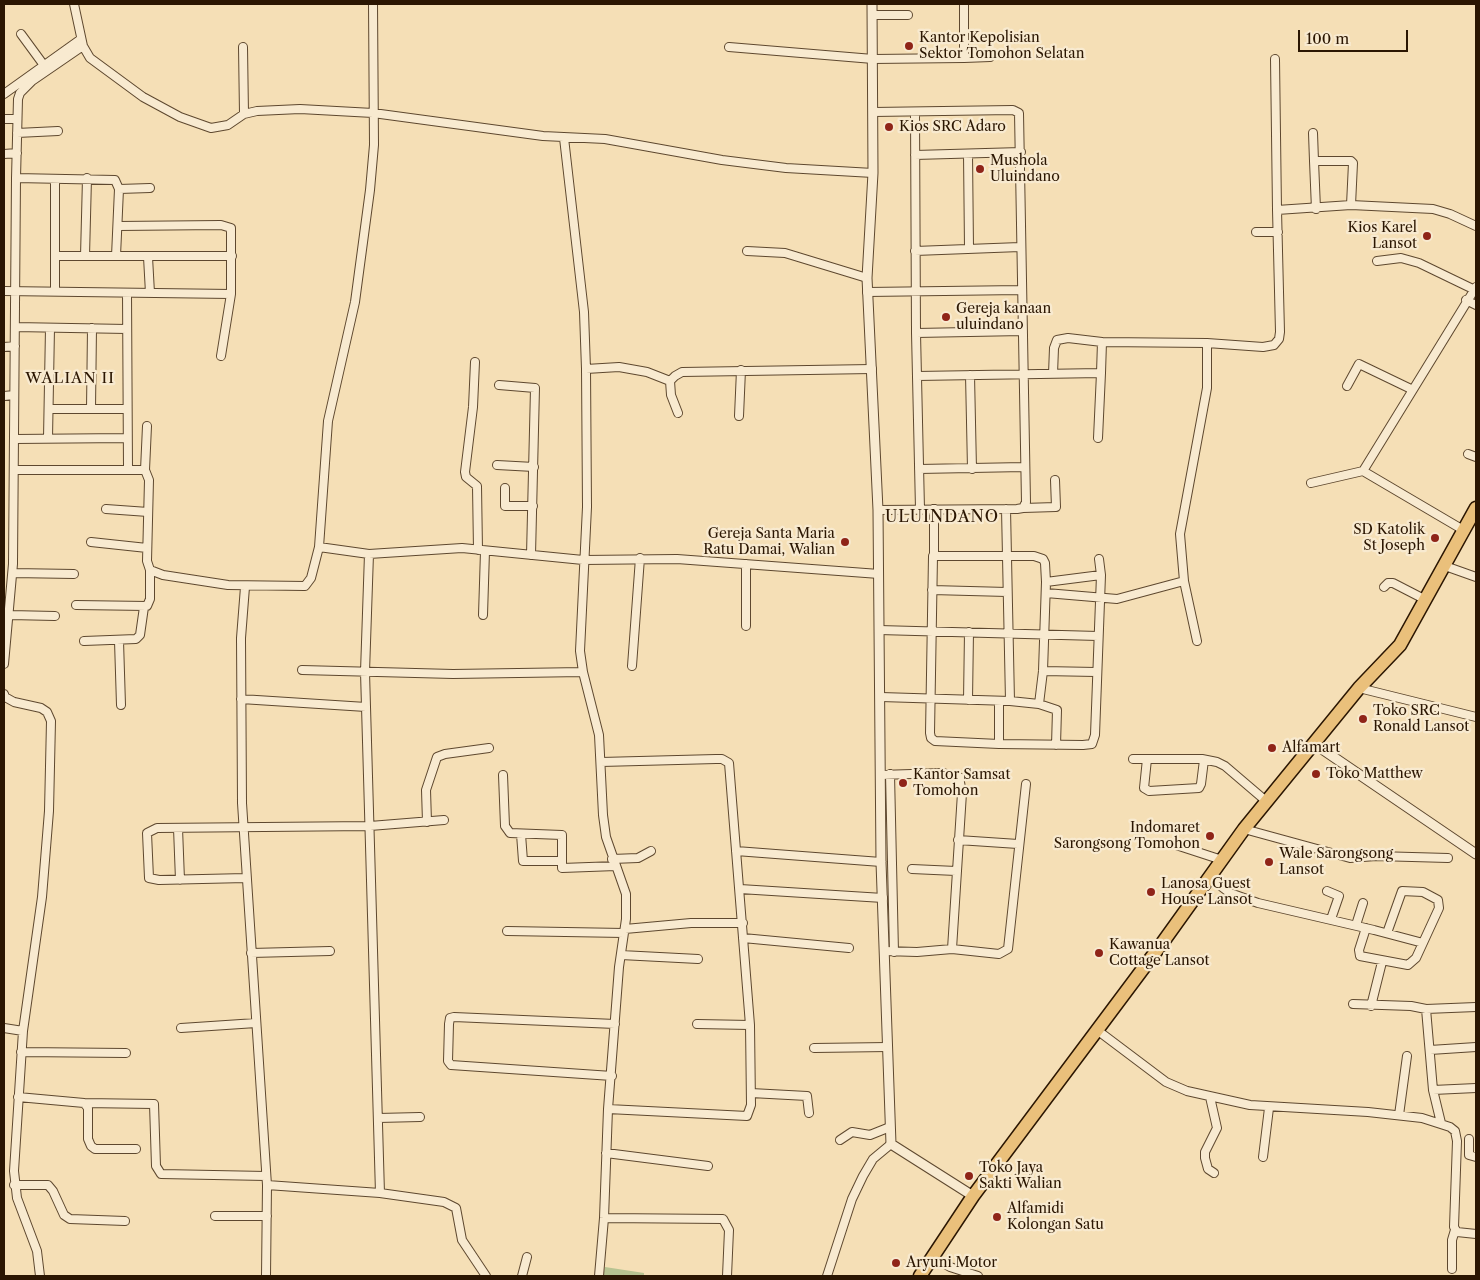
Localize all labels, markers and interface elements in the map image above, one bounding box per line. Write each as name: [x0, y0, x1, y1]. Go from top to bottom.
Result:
scale bar: [1300, 20, 1410, 52]
text: 100 m: [1306, 29, 1349, 48]
place label: Kantor Kepolisian Sektor Tomohon Selatan: [919, 30, 1084, 62]
marker: Kantor Kepolisian Sektor Tomohon Selatan: [903, 40, 915, 52]
place label: Kios SRC Adaro: [899, 119, 1006, 135]
marker: Kios SRC Adaro: [883, 121, 895, 133]
place label: Mushola Uluindano: [990, 153, 1060, 186]
marker: Mushola Uluindano: [974, 163, 986, 175]
place label: Kios Karel Lansot: [1347, 220, 1417, 252]
marker: Kios Karel Lansot: [1421, 230, 1433, 242]
place label: Gereja kanaan uluindano: [956, 301, 1051, 334]
marker: Gereja kanaan uluindano: [940, 311, 952, 323]
district label: WALIAN II: [24, 370, 116, 388]
district label: ULUINDANO: [884, 507, 1000, 527]
place label: SD Katolik St Joseph: [1353, 522, 1425, 554]
place label: Gereja Santa Maria Ratu Damai, Walian: [703, 526, 835, 558]
marker: SD Katolik St Joseph: [1429, 532, 1441, 544]
marker: Gereja Santa Maria Ratu Damai, Walian: [839, 536, 851, 548]
place label: Toko SRC Ronald Lansot: [1373, 703, 1469, 736]
marker: Toko SRC Ronald Lansot: [1357, 713, 1369, 725]
place label: Alfamart: [1282, 740, 1340, 756]
marker: Alfamart: [1266, 742, 1278, 754]
place label: Toko Matthew: [1326, 766, 1423, 782]
place label: Kantor Samsat Tomohon: [913, 767, 1010, 800]
marker: Toko Matthew: [1310, 768, 1322, 780]
marker: Kantor Samsat Tomohon: [897, 777, 909, 789]
place label: Indomaret Sarongsong Tomohon: [1054, 820, 1200, 852]
marker: Indomaret Sarongsong Tomohon: [1204, 830, 1216, 842]
place label: Wale Sarongsong Lansot: [1279, 846, 1393, 879]
marker: Wale Sarongsong Lansot: [1263, 856, 1275, 868]
place label: Lanosa Guest House Lansot: [1161, 876, 1252, 909]
marker: Lanosa Guest House Lansot: [1145, 886, 1157, 898]
place label: Kawanua Cottage Lansot: [1109, 937, 1209, 970]
marker: Kawanua Cottage Lansot: [1093, 947, 1105, 959]
place label: Toko Jaya Sakti Walian: [979, 1160, 1062, 1192]
marker: Toko Jaya Sakti Walian: [963, 1170, 975, 1182]
place label: Alfamidi Kolongan Satu: [1007, 1201, 1104, 1234]
marker: Alfamidi Kolongan Satu: [991, 1211, 1003, 1223]
place label: Aryuni Motor: [906, 1255, 997, 1271]
marker: Aryuni Motor: [890, 1257, 902, 1269]

